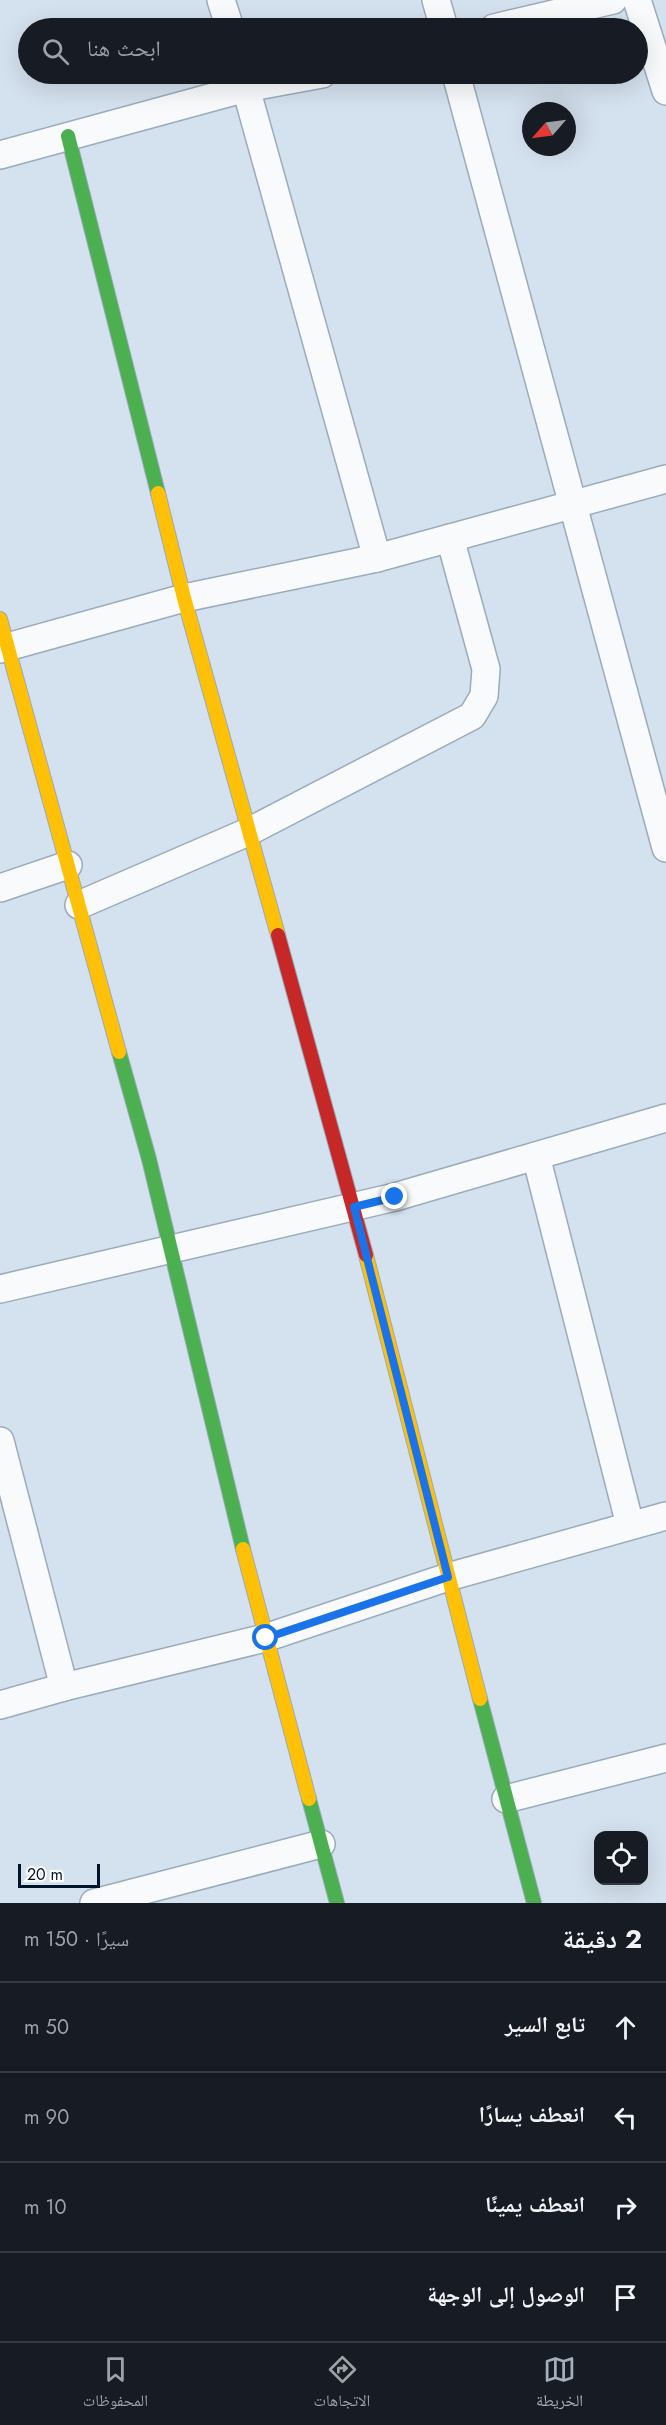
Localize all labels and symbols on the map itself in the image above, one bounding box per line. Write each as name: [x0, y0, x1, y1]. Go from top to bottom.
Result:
north arrow: [522, 102, 576, 156]
route end: [381, 1183, 407, 1209]
route start: [252, 1624, 278, 1650]
scale bar: [18, 1861, 100, 1888]

